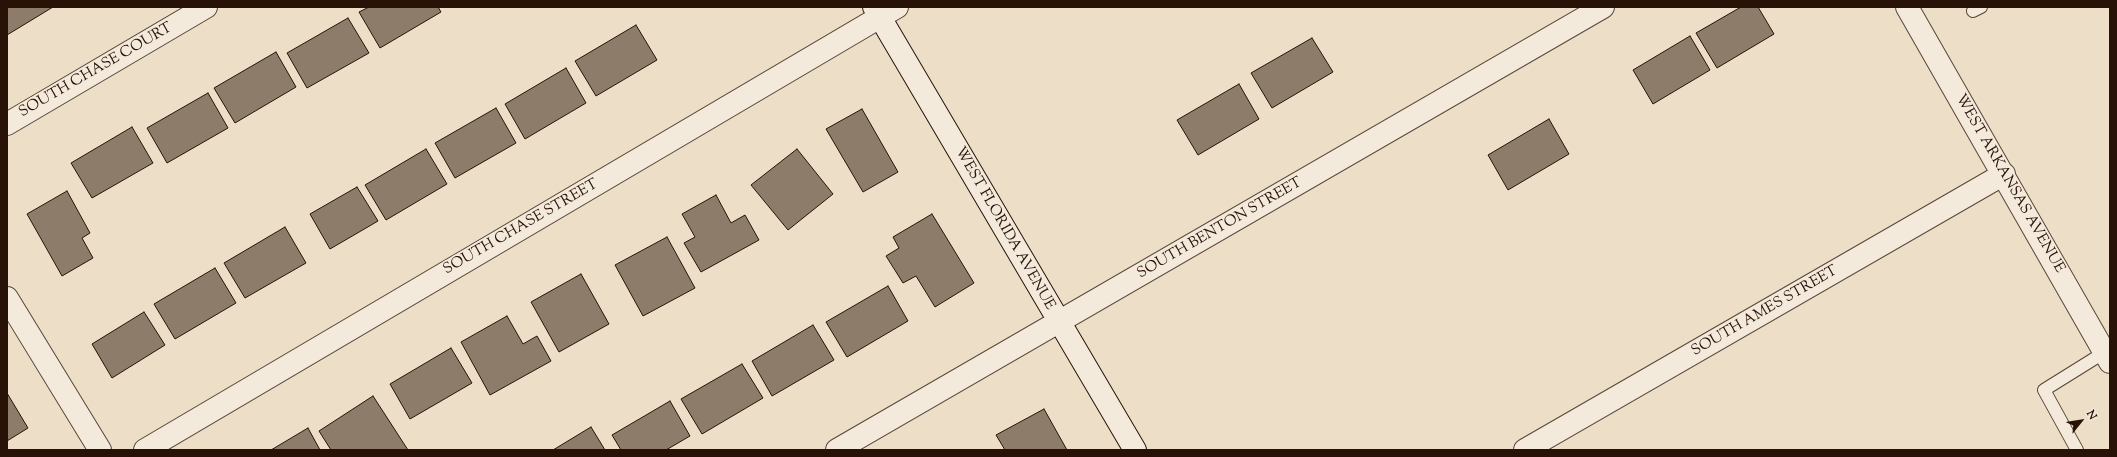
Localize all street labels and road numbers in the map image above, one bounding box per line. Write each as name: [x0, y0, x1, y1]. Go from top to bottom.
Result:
street label: SOUTH CHASE COURT: [16, 20, 176, 122]
street label: WEST ARKANSAS AVENUE: [1950, 91, 2068, 277]
street label: WEST FLORIDA AVENUE: [950, 144, 1058, 314]
street label: SOUTH BENTON STREET: [1134, 174, 1306, 284]
street label: SOUTH CHASE STREET: [440, 176, 602, 280]
street label: SOUTH AMES STREET: [1689, 263, 1841, 361]

